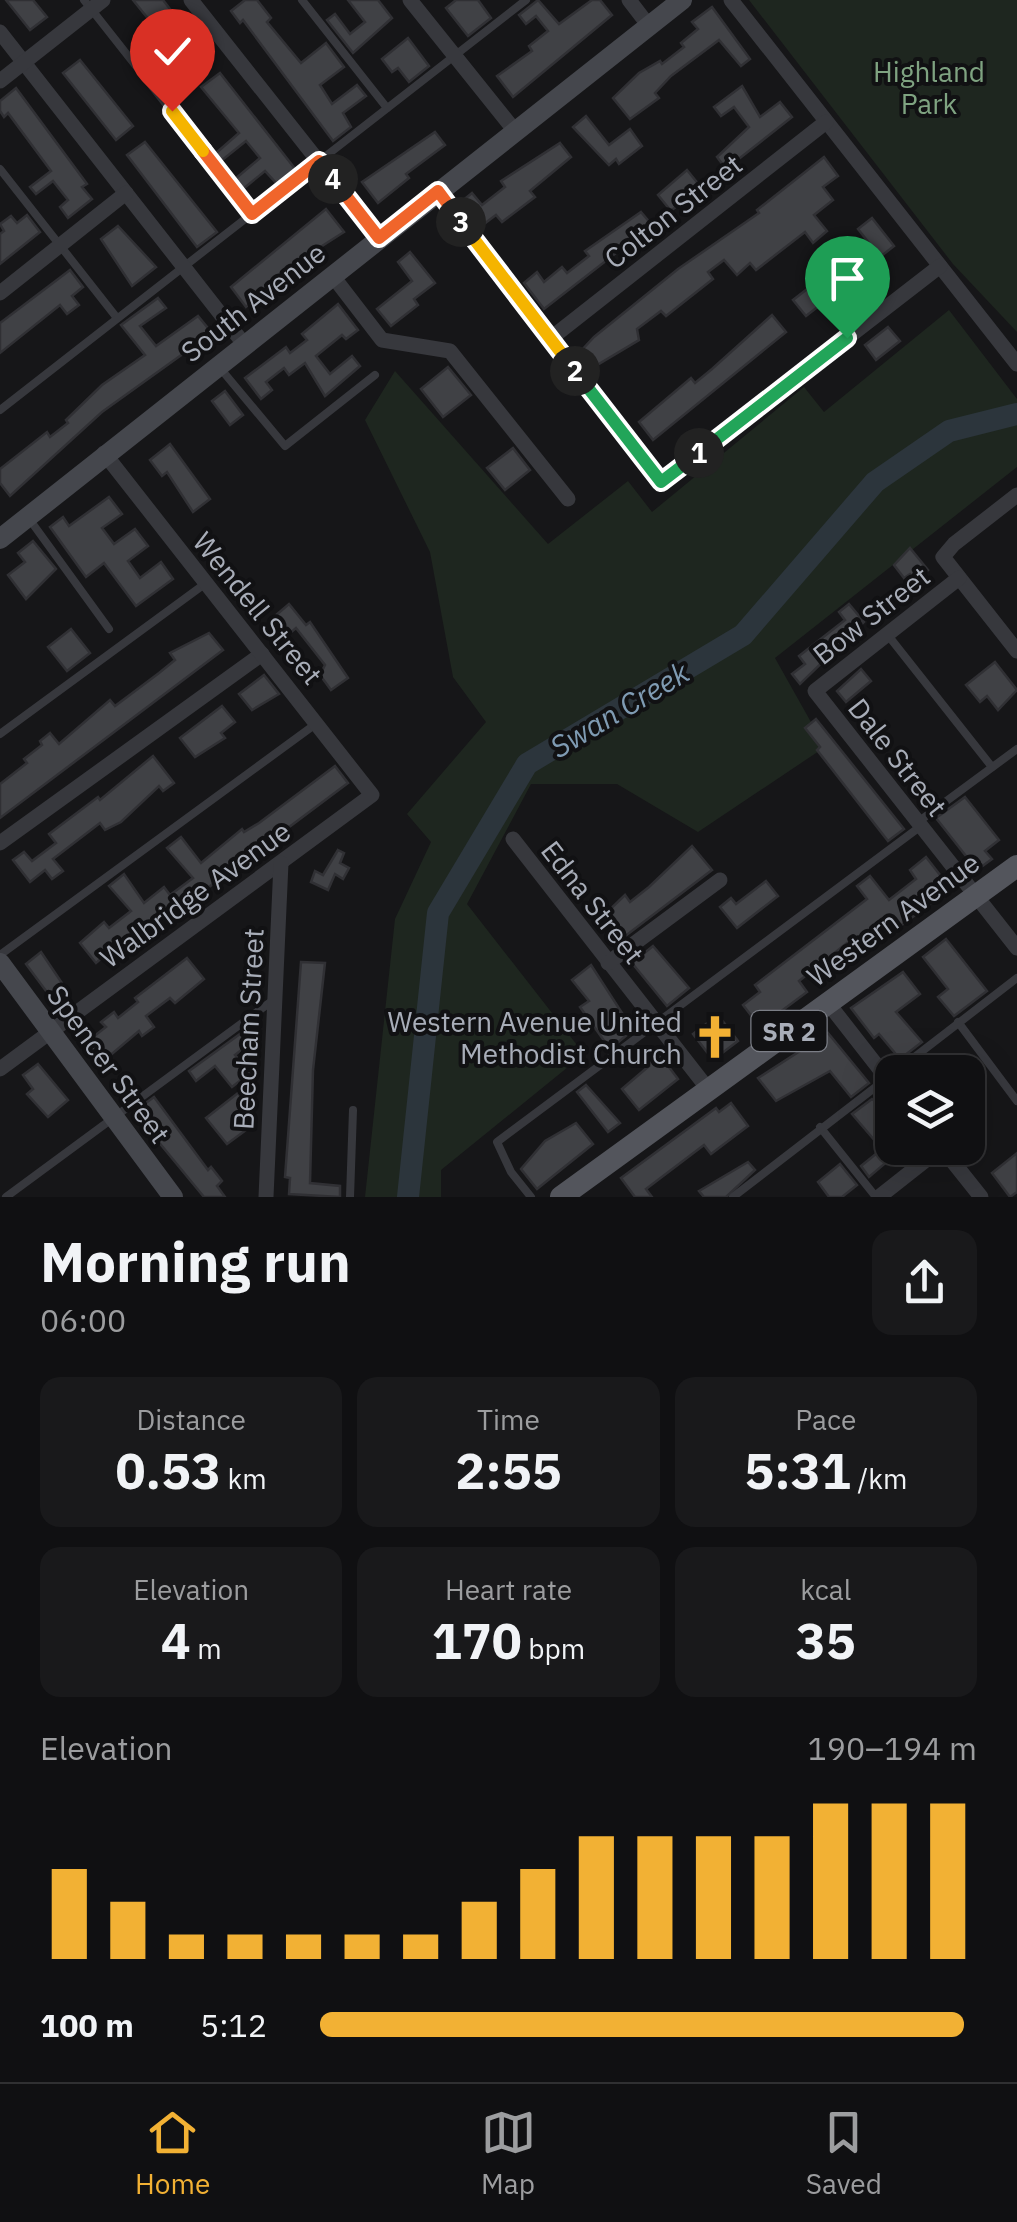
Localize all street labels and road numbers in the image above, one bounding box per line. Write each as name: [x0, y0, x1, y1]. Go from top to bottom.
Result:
street label: Colton Street: [596, 146, 750, 276]
street label: South Avenue: [173, 234, 333, 370]
street label: Wendell Street: [185, 524, 331, 692]
street label: Bow Street: [805, 558, 937, 672]
street label: Dale Street: [840, 690, 956, 824]
street label: Walbridge Avenue: [92, 812, 298, 976]
street label: Edna Street: [533, 833, 653, 971]
street label: Western Avenue: [799, 844, 987, 994]
street label: Beecham Street: [224, 927, 272, 1131]
street label: Spencer Street: [39, 978, 179, 1150]
road number: SR 2: [752, 1011, 826, 1051]

